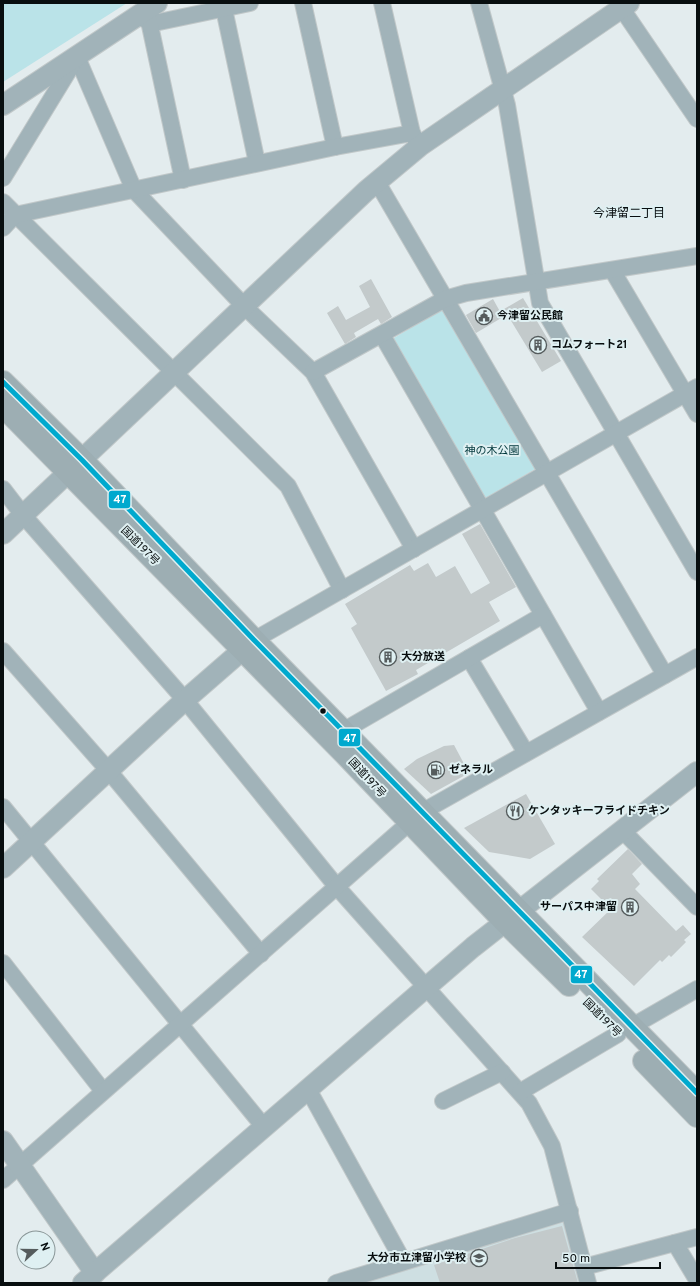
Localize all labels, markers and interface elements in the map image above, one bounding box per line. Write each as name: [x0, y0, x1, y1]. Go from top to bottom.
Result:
district label: 今津留二丁目: [593, 206, 665, 222]
public building icon: 今津留公民館: [474, 306, 494, 326]
place label: 今津留公民館: [497, 309, 563, 323]
building icon: コムフォート21: [528, 335, 548, 355]
place label: コムフォート21: [551, 338, 627, 352]
park label: 神の木公園: [465, 444, 520, 458]
line badge: 47: [108, 490, 131, 509]
text: 47: [114, 493, 127, 507]
street label: 国道197号: [118, 524, 162, 568]
building icon: 大分放送: [378, 647, 398, 667]
place label: 大分放送: [401, 650, 445, 664]
unlabelled marker: [318, 706, 328, 716]
line badge: 47: [338, 728, 361, 747]
text: 47: [344, 732, 357, 746]
street label: 国道197号: [345, 755, 389, 801]
fuel station icon: ゼネラル: [426, 760, 446, 780]
place label: ゼネラル: [449, 763, 493, 777]
restaurant icon: ケンタッキーフライドチキン: [505, 801, 525, 821]
place label: ケンタッキーフライドチキン: [528, 804, 670, 818]
building icon: サーパス中津留: [620, 897, 640, 917]
place label: サーパス中津留: [540, 900, 617, 914]
line badge: 47: [570, 965, 593, 984]
text: 47: [575, 968, 588, 982]
street label: 国道197号: [580, 996, 624, 1040]
north arrow: [16, 1230, 56, 1270]
text: N: [36, 1241, 52, 1253]
scale bar: [556, 1244, 660, 1270]
school or university icon: 大分市立津留小学校: [469, 1248, 489, 1268]
place label: 大分市立津留小学校: [367, 1251, 466, 1265]
text: 50 m: [562, 1251, 590, 1267]

